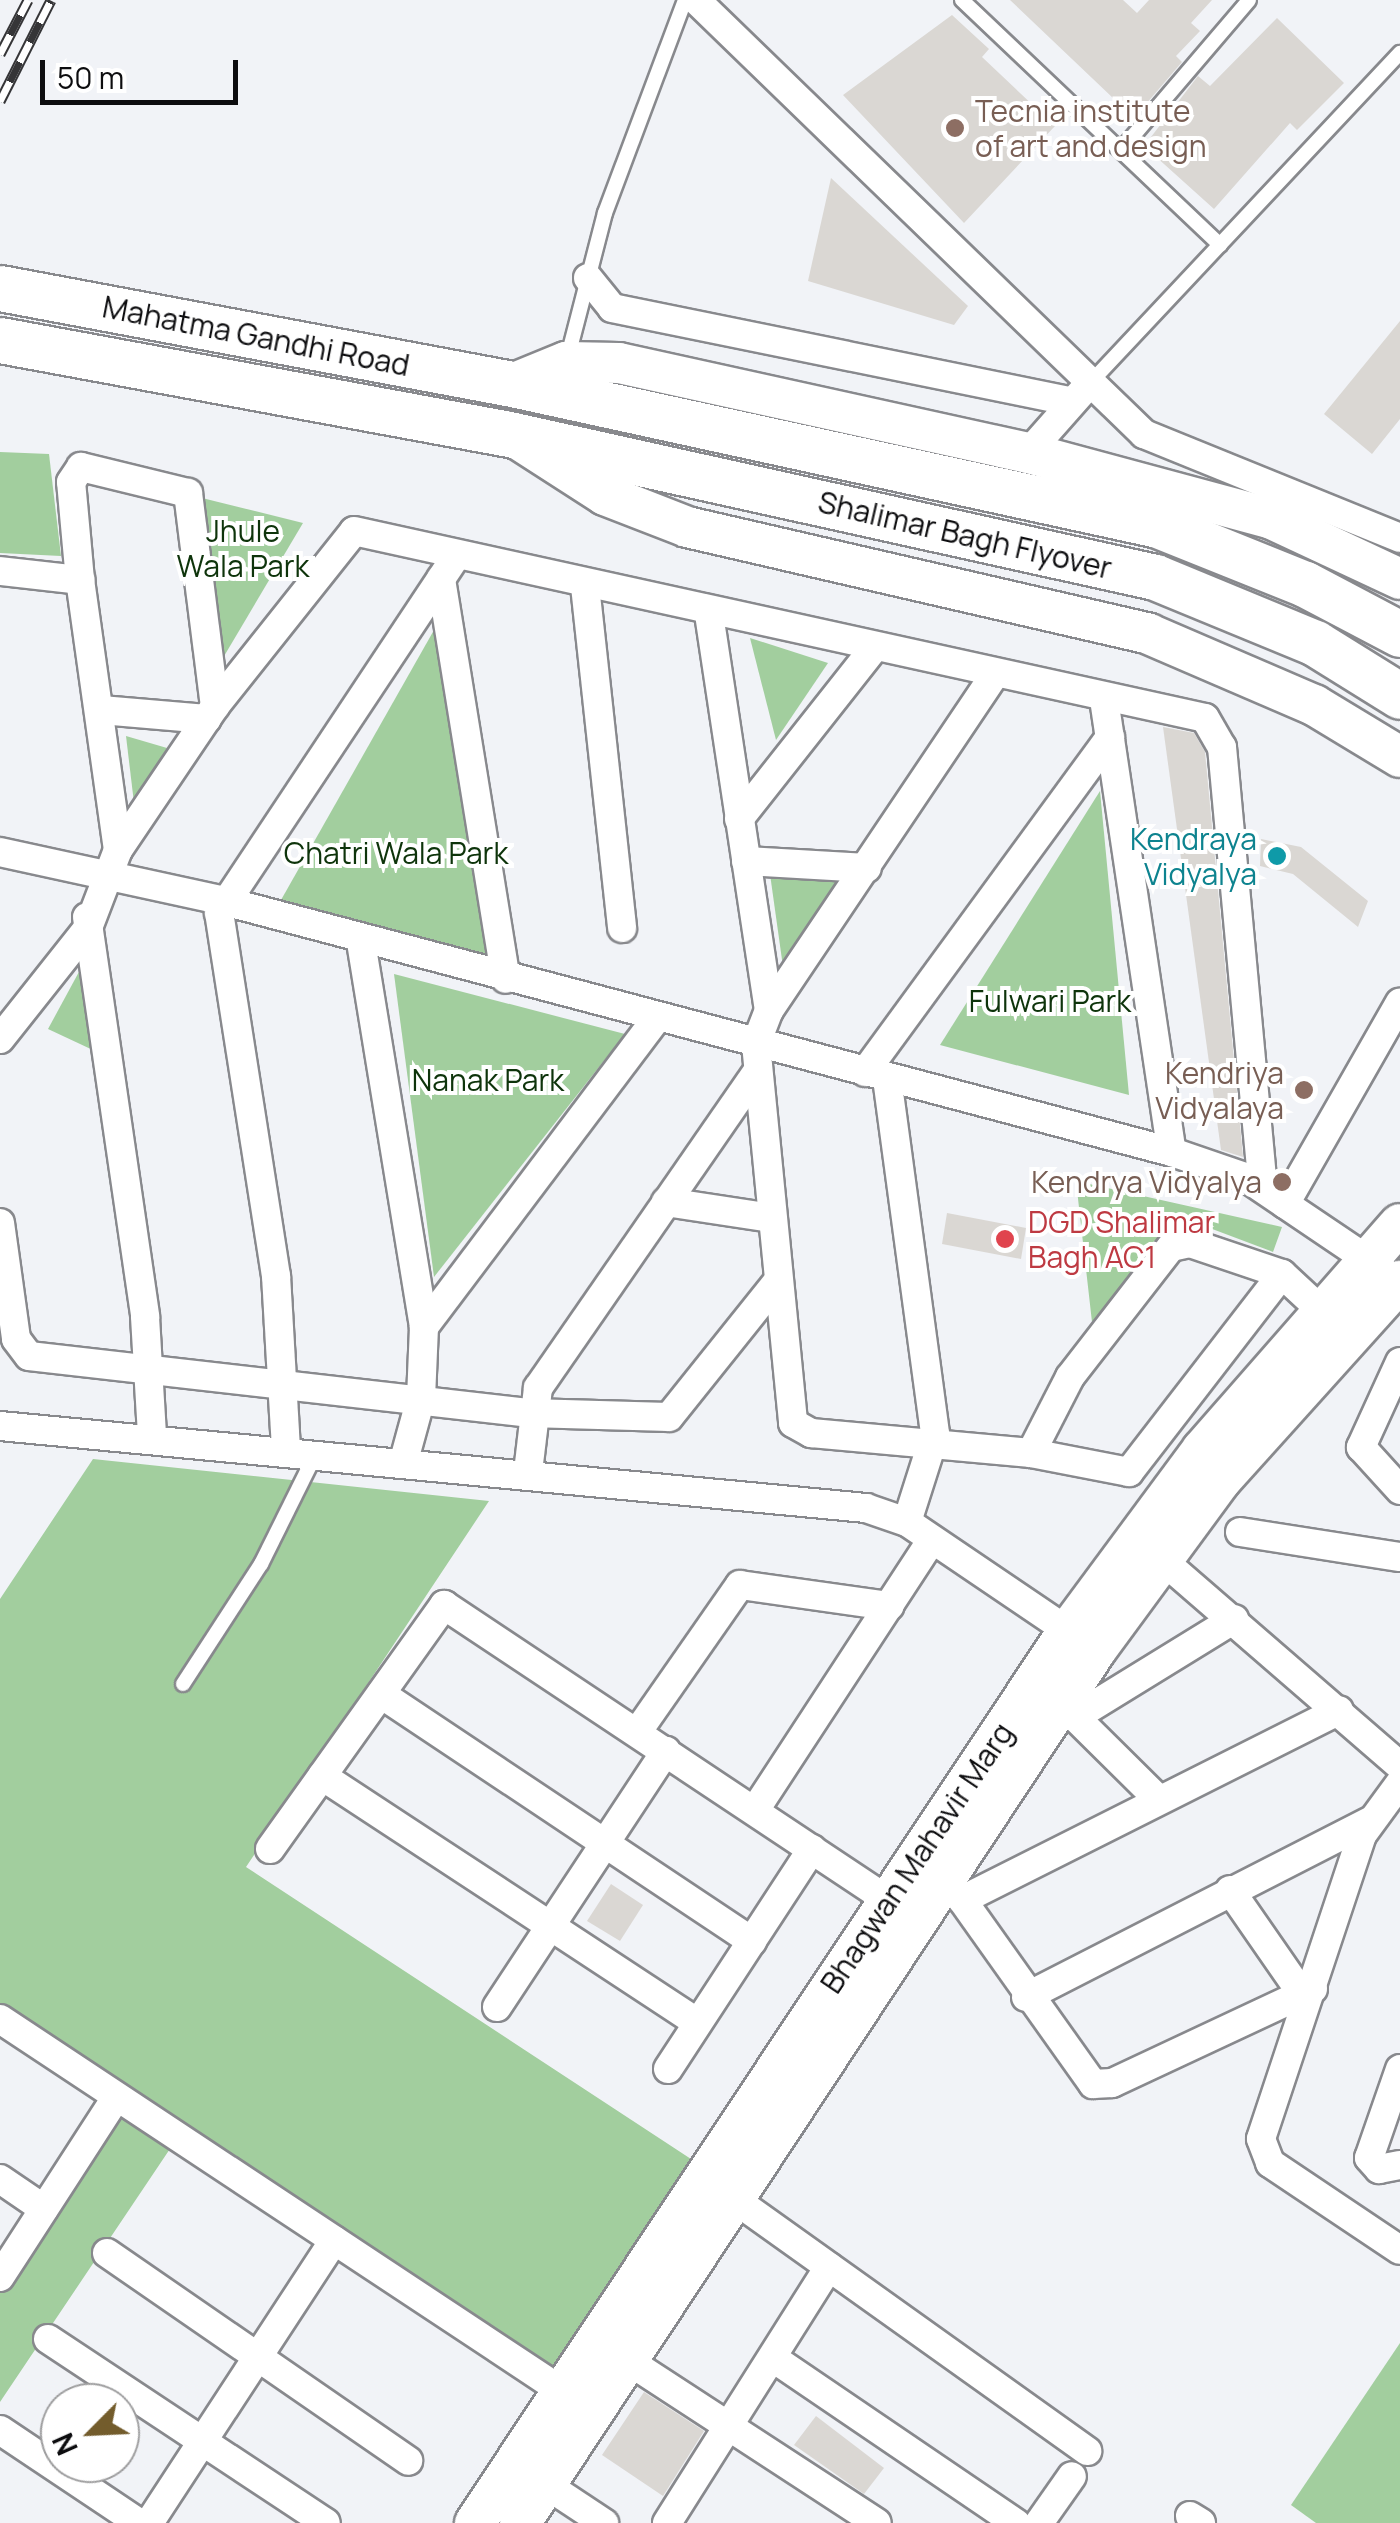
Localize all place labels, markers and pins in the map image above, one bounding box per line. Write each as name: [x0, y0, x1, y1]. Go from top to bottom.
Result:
place label: Tecnia institute of art and design: [975, 93, 1207, 164]
marker: Tecnia institute of art and design: [944, 117, 966, 139]
place label: Kendraya Vidyalya: [1130, 821, 1257, 892]
marker: Kendraya Vidyalya: [1266, 845, 1288, 867]
place label: Kendriya Vidyalaya: [1155, 1055, 1284, 1126]
marker: Kendriya Vidyalaya: [1293, 1079, 1315, 1101]
place label: Kendrya Vidyalya: [1031, 1164, 1262, 1200]
marker: Kendrya Vidyalya: [1271, 1171, 1293, 1193]
place label: DGD Shalimar Bagh AC1: [1028, 1204, 1215, 1274]
marker: DGD Shalimar Bagh AC1: [992, 1226, 1018, 1252]

